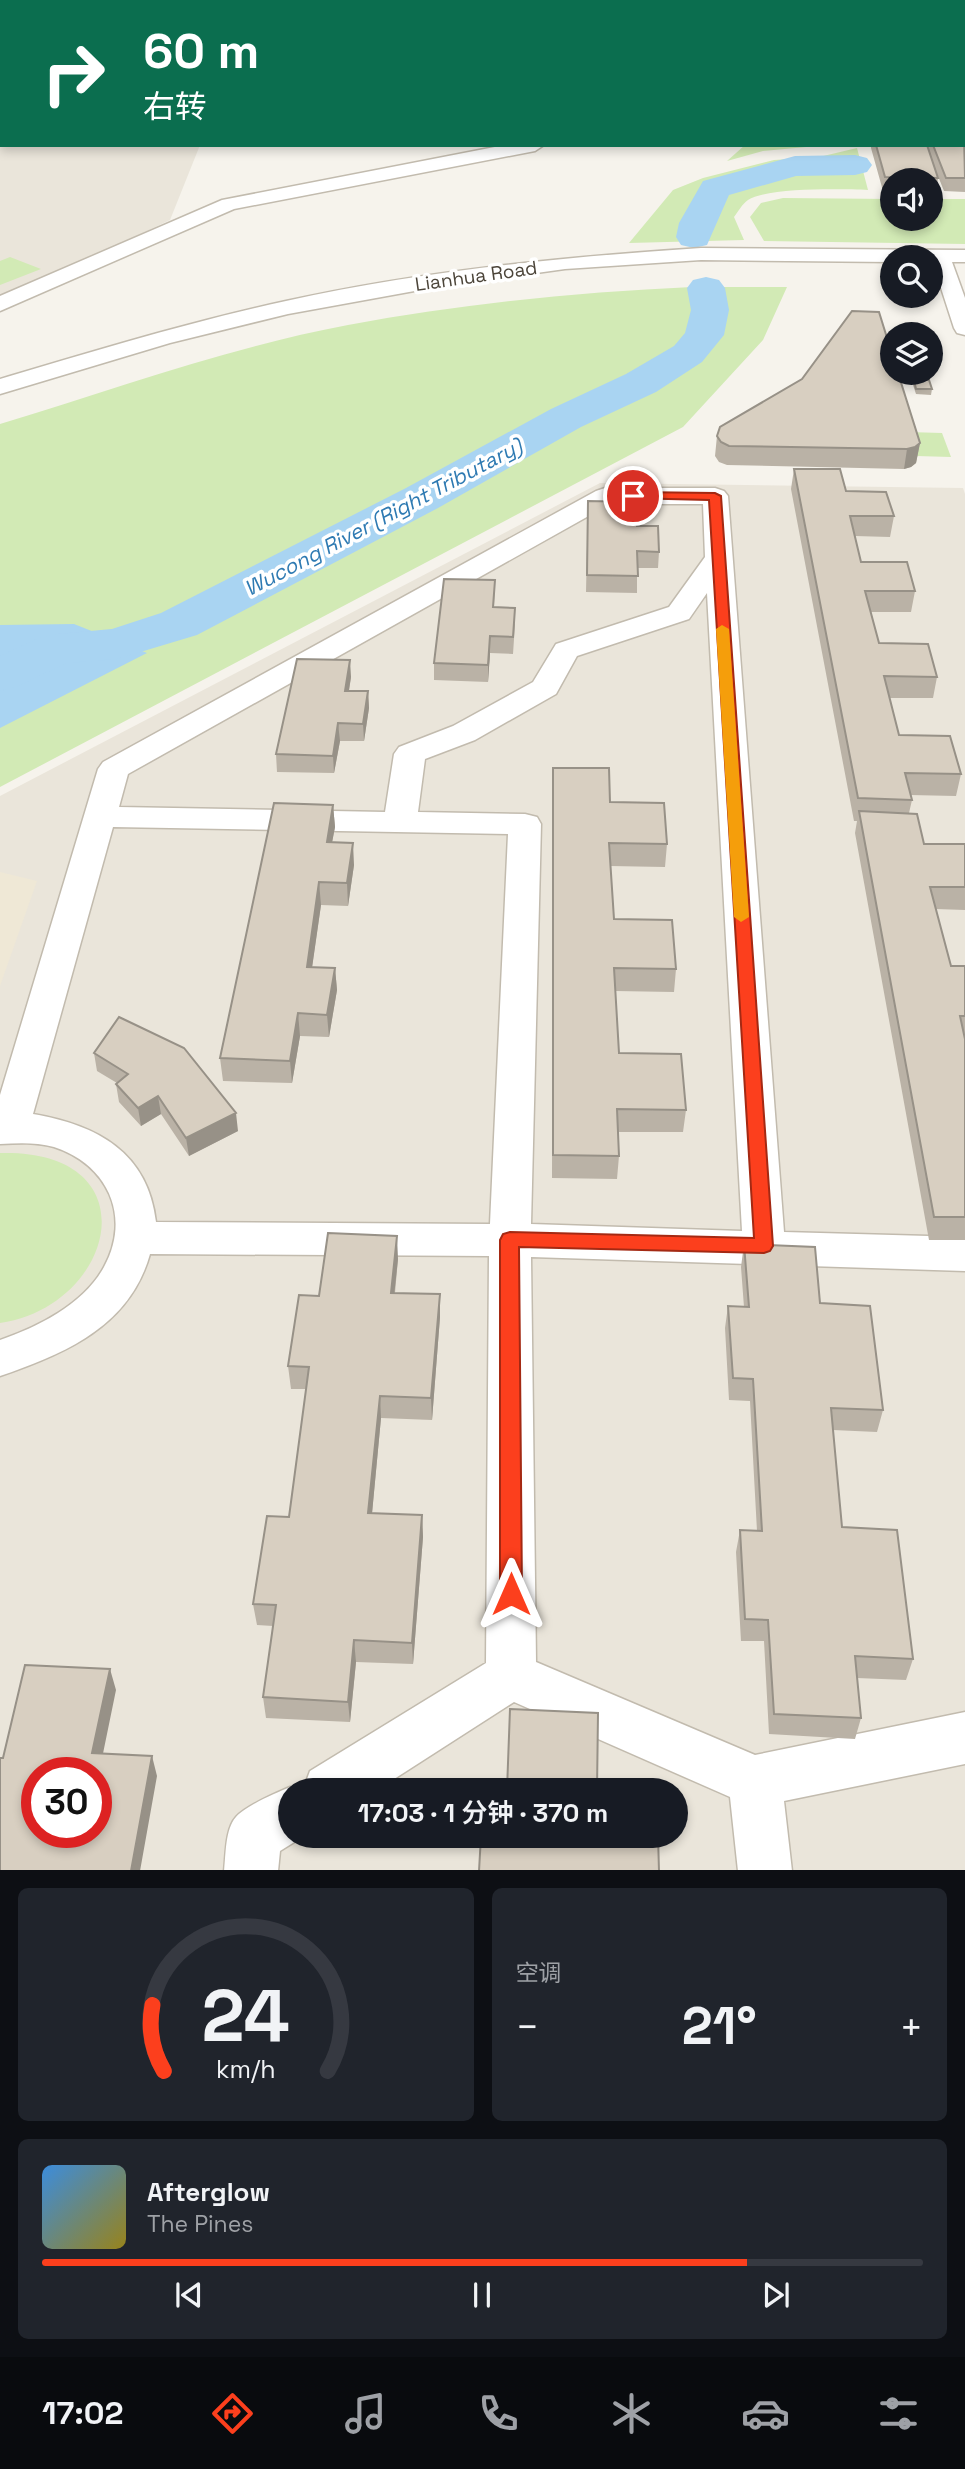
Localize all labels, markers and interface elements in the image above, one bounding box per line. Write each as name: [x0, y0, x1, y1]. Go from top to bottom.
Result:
text: 60 m: [143, 20, 259, 82]
icon: right: [28, 28, 119, 119]
text: 右转: [143, 87, 207, 127]
map controls: [880, 168, 943, 385]
button: sound: [880, 168, 943, 231]
button: search: [880, 245, 943, 308]
street label: Lianhua Road: [413, 255, 539, 297]
button: layers: [880, 322, 943, 385]
water label: Wucong River (Right Tributary): [239, 431, 528, 602]
pin: [603, 466, 663, 526]
icon: arrive: [614, 477, 652, 515]
position arrow: [474, 1557, 548, 1631]
speed limit sign: 30: [21, 1757, 112, 1848]
text: 17:03 · 1 分钟 · 370 m: [358, 1796, 608, 1830]
text: 空调: [516, 1958, 562, 1988]
text: 24: [202, 1969, 290, 2062]
text: 21°: [682, 1993, 757, 2059]
text: −: [516, 2003, 539, 2051]
text: +: [899, 2003, 923, 2051]
text: km/h: [216, 2052, 276, 2084]
text: Afterglow: [147, 2175, 270, 2209]
text: The Pines: [147, 2209, 253, 2239]
icon: previous: [170, 2276, 208, 2314]
icon: pause: [463, 2276, 501, 2314]
icon: next: [757, 2276, 795, 2314]
icon: directions: [208, 2389, 257, 2438]
icon: music: [341, 2389, 390, 2438]
icon: phone: [474, 2389, 523, 2438]
icon: climate: [607, 2389, 656, 2438]
icon: car: [741, 2389, 790, 2438]
icon: filters: [874, 2389, 923, 2438]
text: 17:02: [42, 2393, 124, 2433]

